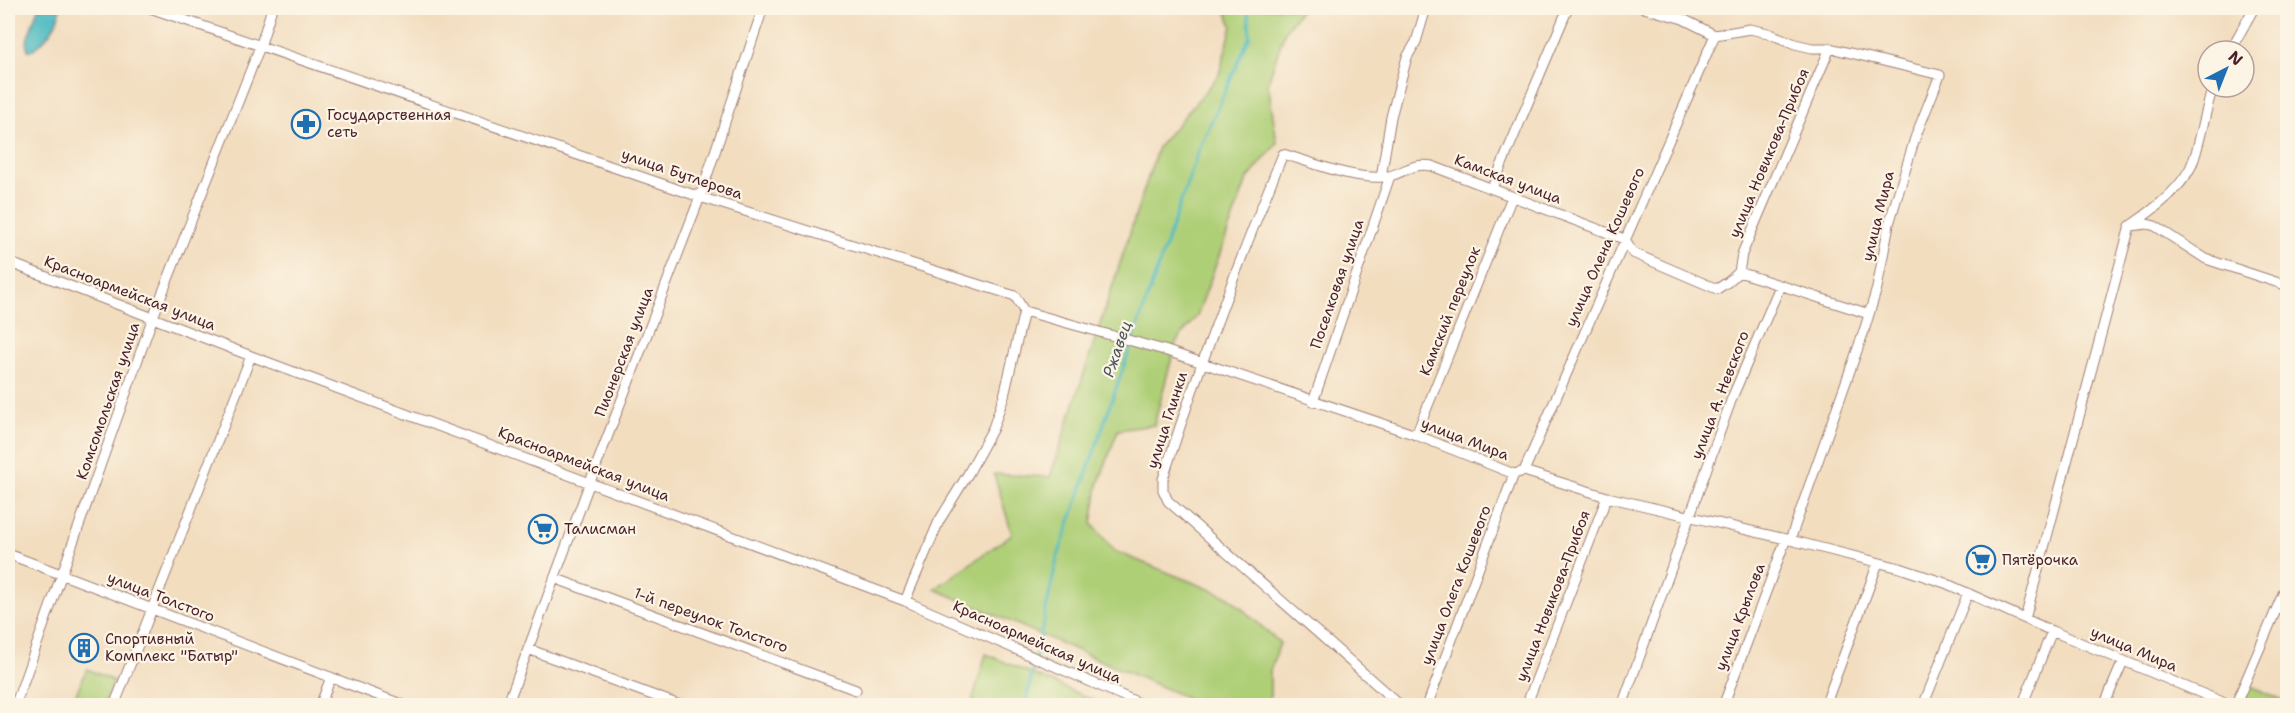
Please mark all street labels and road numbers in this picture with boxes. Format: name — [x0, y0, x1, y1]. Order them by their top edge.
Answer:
street label: улица Новикова-Прибоя — [1724, 65, 1814, 241]
street label: улица Бутлерова — [619, 144, 746, 204]
street label: Камская улица — [1452, 149, 1565, 209]
street label: улица Олена Кошевого — [1561, 164, 1649, 330]
street label: улица Мира — [1857, 168, 1899, 263]
street label: Поселковая улица — [1305, 216, 1369, 351]
street label: Камский переулок — [1415, 243, 1485, 379]
street label: Красноармейская улица — [41, 251, 219, 335]
street label: Пионерская улица — [590, 284, 658, 420]
street label: Комсомольская улица — [72, 319, 145, 482]
street label: улица А. Невского — [1686, 328, 1754, 462]
street label: улица Глинки — [1142, 369, 1192, 471]
street label: улица Мира — [1418, 413, 1512, 465]
street label: Красноармейская улица — [495, 422, 673, 506]
street label: улица Олега Кошевого — [1416, 502, 1496, 668]
street label: улица Новикова-Прибоя — [1511, 507, 1595, 685]
street label: улица Крылова — [1710, 560, 1770, 674]
street label: улица Толстого — [104, 567, 218, 627]
street label: 1-й переулок Толстого — [631, 583, 791, 657]
street label: Красноармейская улица — [950, 596, 1125, 688]
street label: улица Мира — [2088, 622, 2181, 677]

